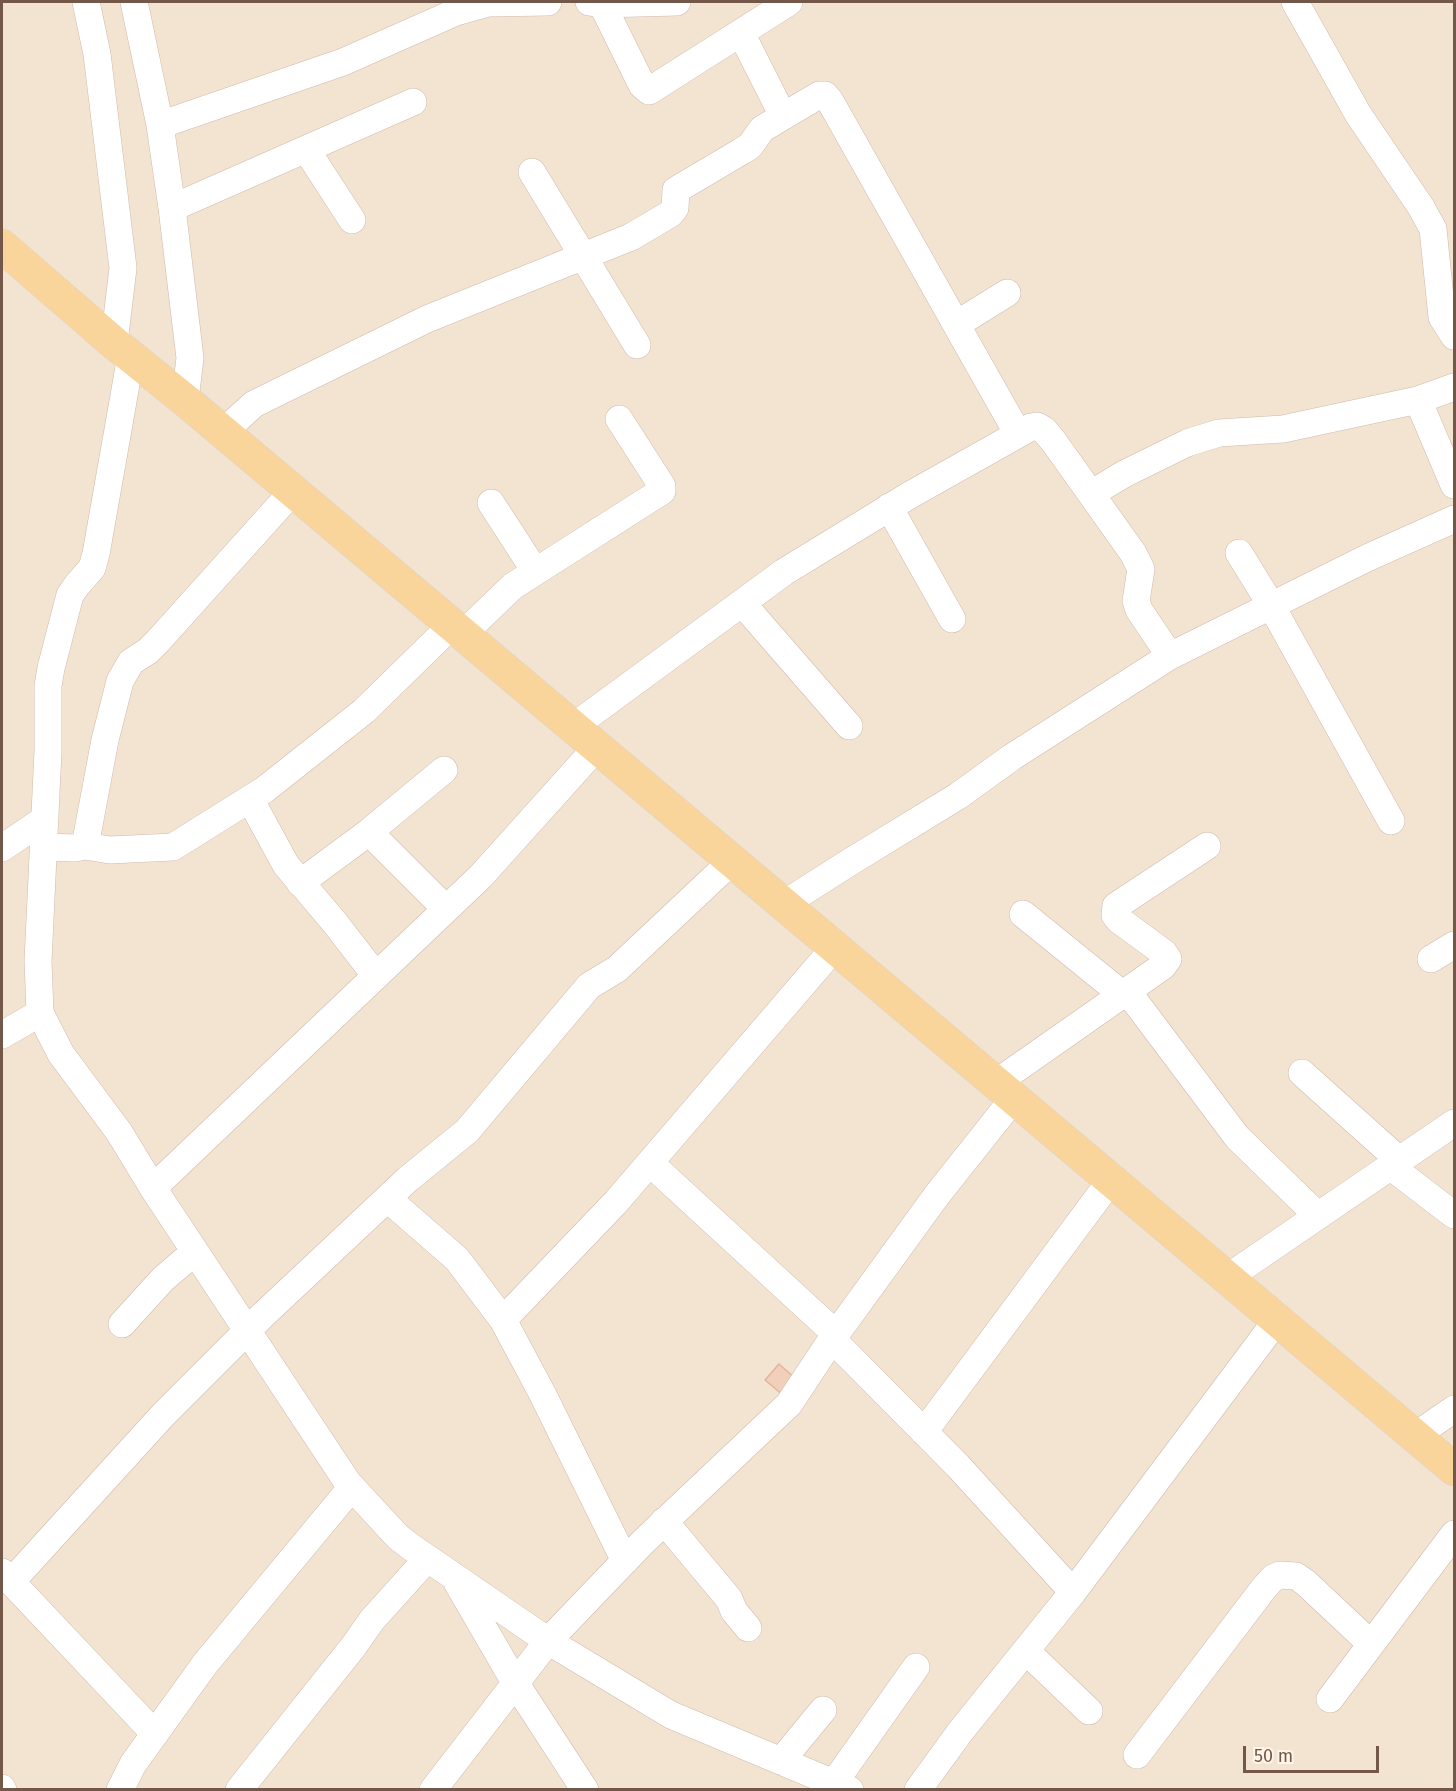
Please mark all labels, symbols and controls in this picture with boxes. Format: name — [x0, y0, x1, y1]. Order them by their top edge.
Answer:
scale bar — [1246, 1734, 1382, 1772]
text: 50 m — [1254, 1745, 1293, 1767]

